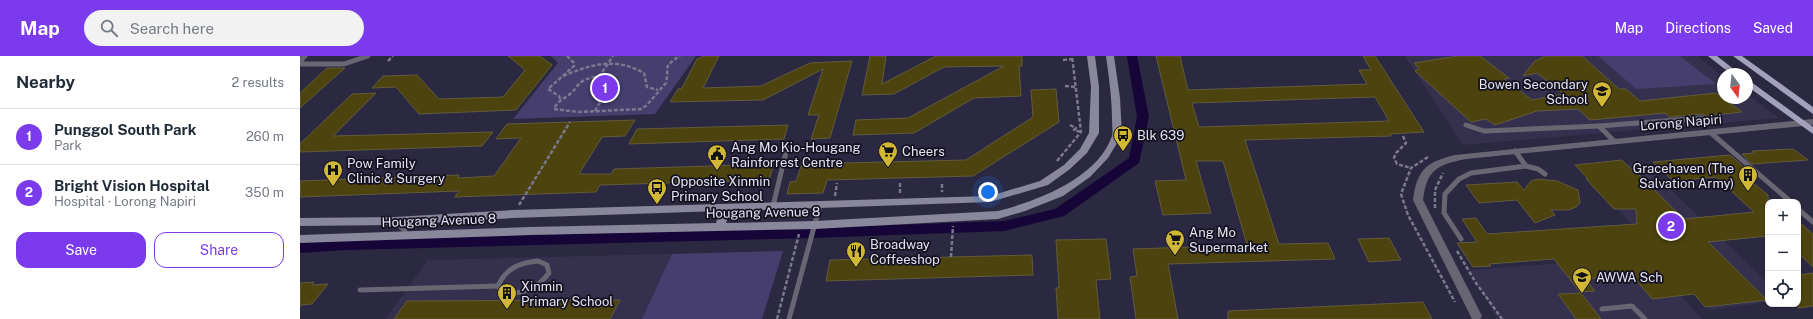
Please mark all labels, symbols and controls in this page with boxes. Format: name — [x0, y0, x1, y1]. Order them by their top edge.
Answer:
search box — [84, 10, 364, 46]
text: Map — [20, 17, 60, 39]
icon: search — [98, 17, 120, 39]
text: Search here — [130, 20, 214, 37]
text: Map — [1615, 20, 1643, 36]
text: Directions — [1665, 20, 1731, 36]
text: Saved — [1753, 20, 1793, 36]
north arrow — [1717, 68, 1753, 104]
text: Nearby — [16, 72, 75, 92]
pin: 1 — [592, 73, 618, 103]
text: 2 results — [232, 75, 284, 90]
place label: Bowen Secondary School — [1479, 77, 1588, 107]
school or university icon: Bowen Secondary School — [1591, 80, 1613, 108]
street label: Lorong Napiri — [1640, 111, 1723, 134]
text: Punggol South Park — [54, 121, 196, 138]
bus stop icon: Blk 639 — [1112, 124, 1134, 152]
place label: Blk 639 — [1137, 128, 1184, 143]
text: 1 — [26, 129, 32, 144]
text: 260 m — [246, 129, 284, 144]
text: Park — [54, 138, 82, 153]
place label: Ang Mo Kio-Hougang Rainforrest Centre — [731, 140, 861, 170]
supermarket icon: Cheers — [877, 140, 899, 168]
public building icon: Ang Mo Kio-Hougang Rainforrest Centre — [706, 143, 728, 171]
place label: Cheers — [902, 144, 945, 159]
place label: Pow Family Clinic & Surgery — [347, 156, 445, 186]
hospital icon: Pow Family Clinic & Surgery — [322, 159, 344, 187]
place label: Gracehaven (The Salvation Army) — [1633, 161, 1734, 191]
building icon: Gracehaven (The Salvation Army) — [1737, 164, 1759, 192]
place label: Opposite Xinmin Primary School — [671, 174, 770, 204]
text: Bright Vision Hospital — [54, 177, 210, 194]
bus stop icon: Opposite Xinmin Primary School — [646, 177, 668, 205]
your location — [978, 182, 998, 202]
text: 2 — [25, 185, 33, 200]
text: 350 m — [245, 185, 284, 200]
text: Hospital · Lorong Napiri — [54, 194, 196, 209]
map controls — [1765, 199, 1801, 307]
button: + — [1765, 199, 1801, 235]
street label: Hougang Avenue 8 — [706, 204, 820, 221]
street label: Hougang Avenue 8 — [381, 211, 497, 230]
pin: 2 — [1658, 211, 1684, 241]
place label: Ang Mo Supermarket — [1189, 225, 1268, 255]
supermarket icon: Ang Mo Supermarket — [1164, 228, 1186, 256]
button: Save — [16, 232, 146, 268]
button: Share — [154, 232, 284, 268]
button: − — [1765, 235, 1801, 271]
place label: Broadway Coffeeshop — [870, 237, 940, 267]
restaurant icon: Broadway Coffeeshop — [845, 240, 867, 268]
school or university icon: AWWA Sch — [1571, 266, 1593, 294]
place label: AWWA Sch — [1596, 270, 1663, 285]
button: locate — [1765, 271, 1801, 307]
place label: Xinmin Primary School — [521, 279, 613, 309]
building icon: Xinmin Primary School — [496, 282, 518, 310]

